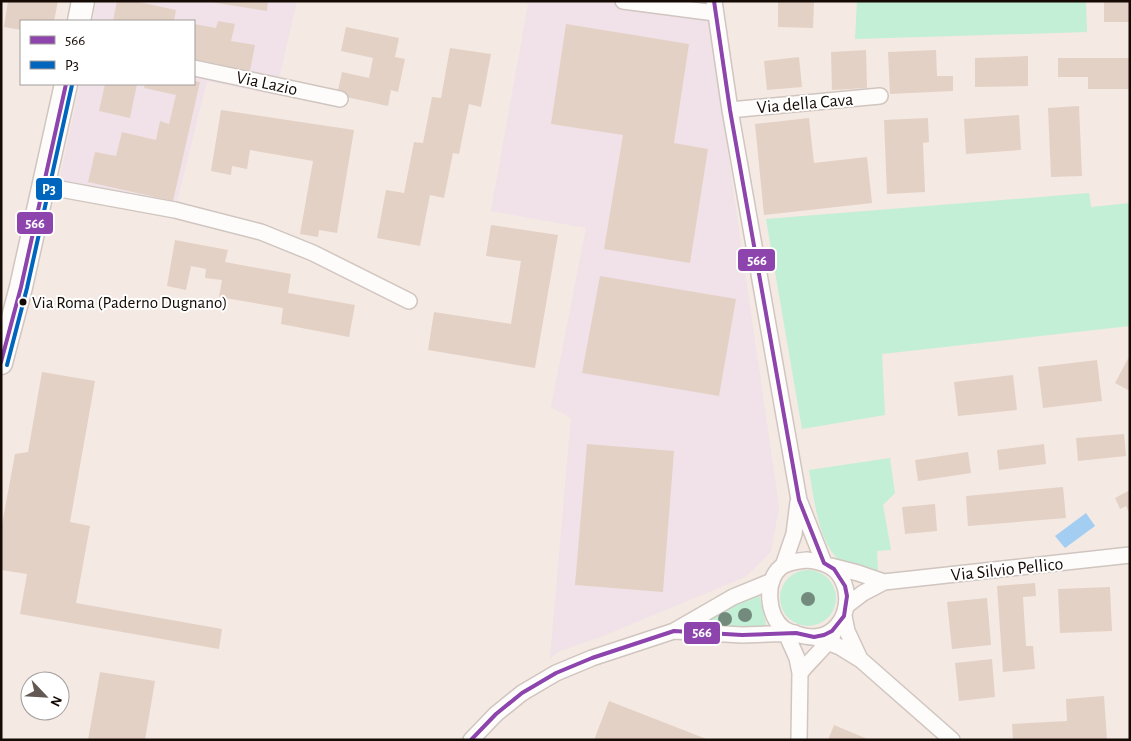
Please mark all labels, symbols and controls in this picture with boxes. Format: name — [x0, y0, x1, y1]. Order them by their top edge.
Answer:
legend — [20, 20, 195, 85]
text: 566 — [65, 33, 85, 48]
text: P3 — [65, 58, 79, 73]
street label: Via Lazio — [234, 69, 299, 99]
street label: Via della Cava — [756, 91, 854, 117]
line badge: P3 — [35, 177, 63, 201]
text: P3 — [42, 183, 56, 197]
line badge: 566 — [16, 211, 54, 235]
text: 566 — [25, 217, 45, 231]
line badge: 566 — [737, 248, 776, 272]
text: 566 — [747, 254, 767, 268]
place label: Via Roma (Paderno Dugnano) — [32, 294, 228, 311]
marker: Via Roma (Paderno Dugnano) — [18, 297, 28, 307]
street label: Via Silvio Pellico — [950, 555, 1064, 585]
line badge: 566 — [683, 621, 721, 645]
text: 566 — [692, 626, 712, 640]
north arrow — [20, 671, 70, 721]
text: N — [47, 694, 64, 708]

